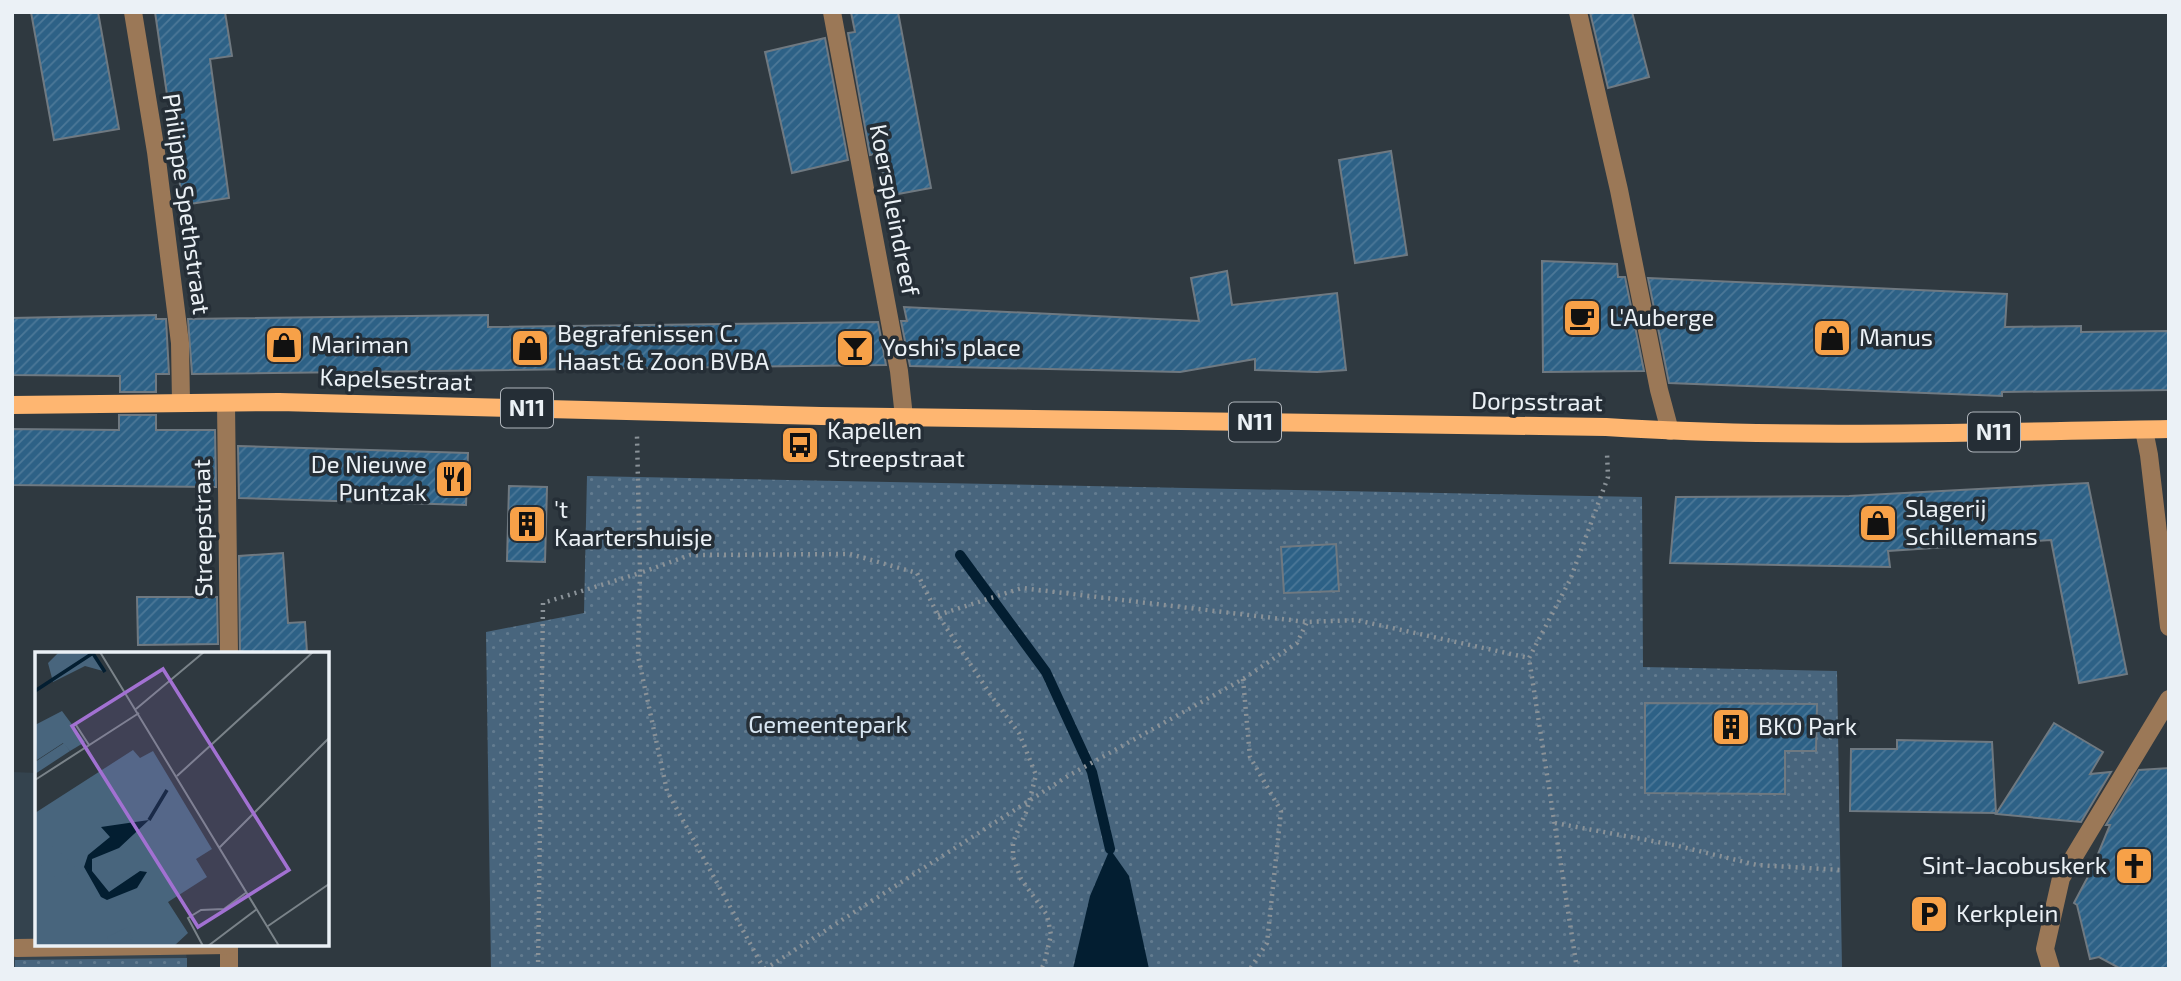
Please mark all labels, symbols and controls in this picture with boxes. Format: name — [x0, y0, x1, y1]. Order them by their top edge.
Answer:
street label: Philippe Spethstraat — [158, 91, 217, 316]
street label: Koerspleindreef — [865, 122, 926, 299]
cafe icon: L'Auberge — [1561, 297, 1603, 339]
place label: L'Auberge — [1609, 302, 1714, 331]
shop icon: Manus — [1811, 317, 1853, 359]
place label: Begrafenissen C. Haast & Zoon BVBA — [557, 318, 769, 375]
place label: Manus — [1859, 322, 1933, 351]
shop icon: Mariman — [263, 324, 305, 366]
shop icon: Begrafenissen C. Haast & Zoon BVBA — [509, 327, 551, 369]
bar icon: Yoshi’s place — [834, 327, 876, 369]
place label: Mariman — [311, 329, 409, 358]
place label: Yoshi’s place — [882, 332, 1021, 361]
street label: Kapelsestraat — [319, 361, 473, 396]
street label: Dorpsstraat — [1471, 385, 1603, 416]
road number: N11 — [501, 388, 553, 428]
road number: N11 — [1229, 402, 1281, 442]
road number: N11 — [1968, 412, 2020, 452]
place label: Kapellen Streepstraat — [827, 415, 965, 472]
bus stop icon: Kapellen Streepstraat — [779, 424, 821, 466]
place label: De Nieuwe Puntzak — [311, 449, 427, 506]
restaurant icon: De Nieuwe Puntzak — [433, 458, 475, 500]
street label: Streepstraat — [186, 459, 217, 597]
place label: Slagerij Schillemans — [1905, 493, 2038, 550]
place label: 't Kaartershuisje — [554, 494, 713, 551]
shop icon: Slagerij Schillemans — [1857, 502, 1899, 544]
building icon: 't Kaartershuisje — [506, 503, 548, 545]
inset map — [35, 652, 329, 946]
building icon: BKO Park — [1710, 706, 1752, 748]
park label: Gemeentepark — [748, 709, 908, 738]
place label: BKO Park — [1758, 711, 1857, 740]
church icon: Sint-Jacobuskerk — [2113, 845, 2155, 887]
place label: Sint-Jacobuskerk — [1922, 850, 2107, 879]
parking icon: Kerkplein — [1908, 893, 1950, 935]
place label: Kerkplein — [1956, 898, 2058, 927]

